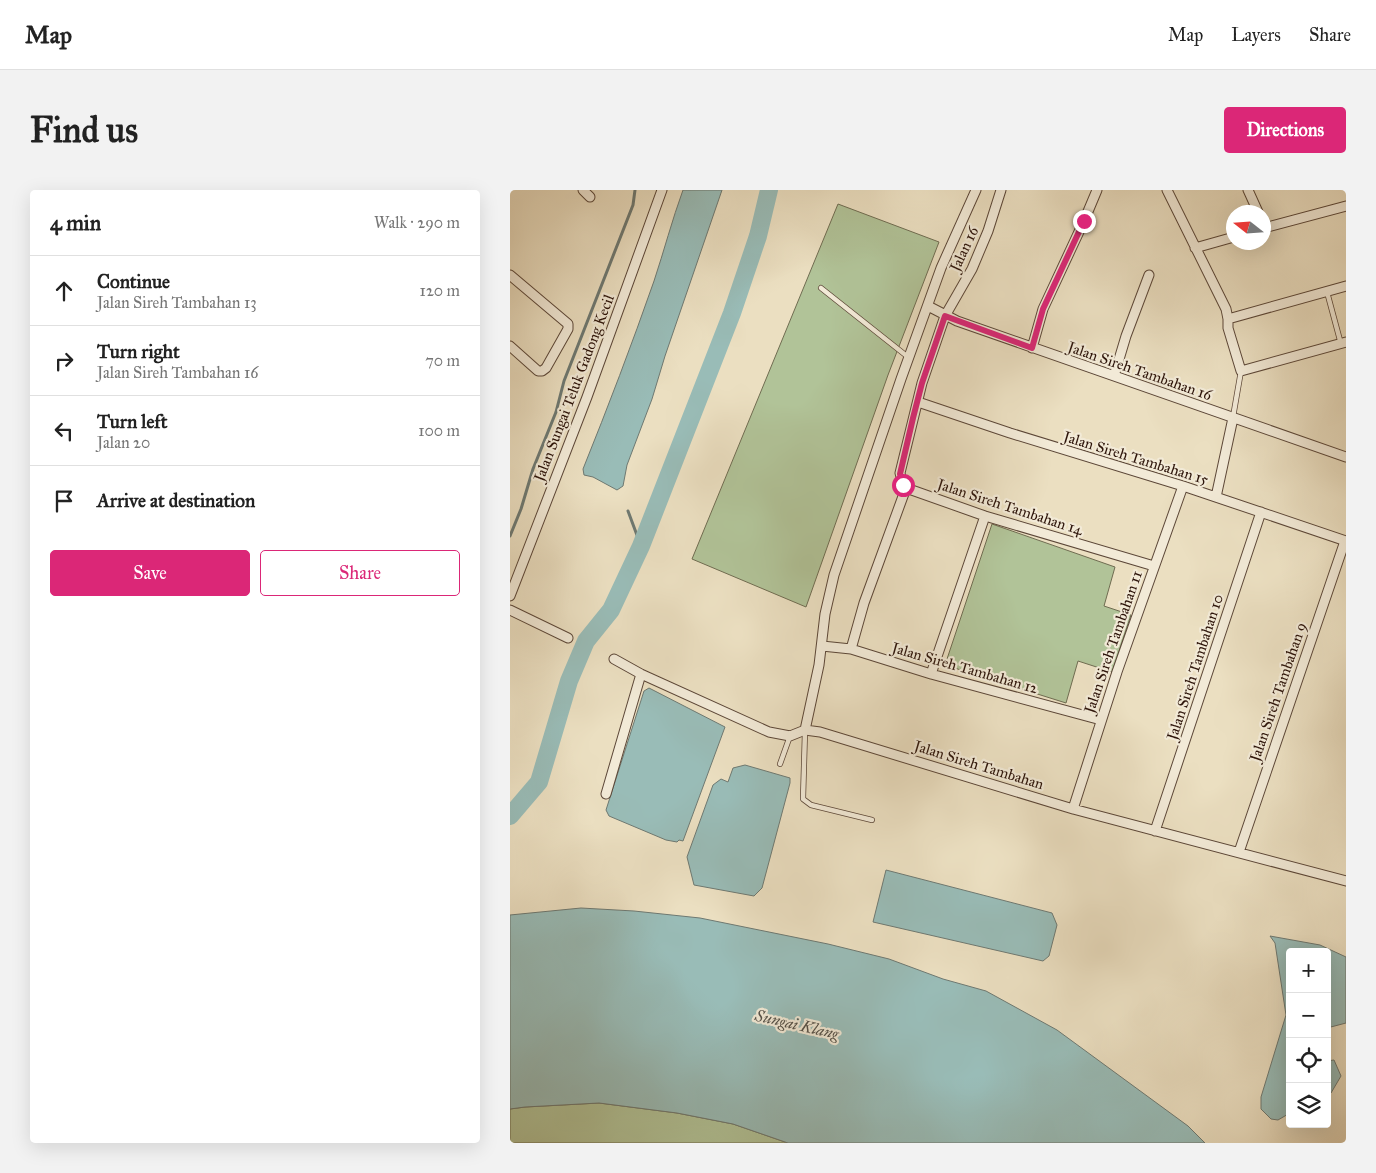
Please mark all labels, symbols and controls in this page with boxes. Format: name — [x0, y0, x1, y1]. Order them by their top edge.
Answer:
text: Map — [25, 20, 72, 50]
text: Map — [1168, 24, 1203, 46]
text: Layers — [1231, 24, 1281, 46]
text: Share — [1309, 24, 1351, 46]
button: Directions — [1224, 107, 1346, 153]
text: Find us — [30, 109, 138, 152]
north arrow — [1226, 205, 1271, 250]
text: 4 min — [50, 210, 101, 236]
route end — [1073, 210, 1096, 233]
text: Walk · 290 m — [374, 213, 460, 232]
street label: Jalan 16 — [945, 223, 984, 276]
text: Continue — [97, 270, 170, 293]
icon: ahead — [50, 277, 78, 305]
text: 120 m — [420, 281, 460, 300]
street label: Jalan Sungai Teluk Gadong Kecil — [529, 291, 619, 486]
text: Jalan Sireh Tambahan 13 — [97, 293, 257, 312]
street label: Jalan Sireh Tambahan 16 — [1063, 337, 1216, 406]
text: Turn right — [97, 340, 180, 363]
icon: right — [50, 347, 78, 375]
text: 70 m — [425, 351, 460, 370]
text: Jalan Sireh Tambahan 16 — [97, 363, 258, 382]
text: Turn left — [97, 410, 167, 433]
icon: left — [50, 417, 78, 445]
text: 100 m — [418, 421, 460, 440]
street label: Jalan Sireh Tambahan 15 — [1059, 427, 1211, 490]
text: Jalan 20 — [97, 433, 150, 452]
route start — [892, 474, 915, 497]
street label: Jalan Sireh Tambahan 14 — [933, 474, 1086, 540]
icon: arrive — [50, 487, 78, 515]
text: Arrive at destination — [97, 489, 255, 512]
button: Save — [50, 550, 250, 596]
button: Share — [260, 550, 460, 596]
street label: Jalan Sireh Tambahan 11 — [1079, 568, 1147, 718]
street label: Jalan Sireh Tambahan 10 — [1162, 592, 1228, 744]
street label: Jalan Sireh Tambahan 9 — [1245, 620, 1311, 766]
street label: Jalan Sireh Tambahan 12 — [888, 638, 1041, 699]
street label: Jalan Sireh Tambahan — [910, 736, 1046, 794]
map controls — [1286, 948, 1331, 1128]
button: + — [1286, 948, 1331, 993]
button: − — [1286, 993, 1331, 1038]
water label: Sungai Klang — [752, 1005, 841, 1044]
button: locate — [1286, 1038, 1331, 1083]
button: layers — [1286, 1083, 1331, 1128]

